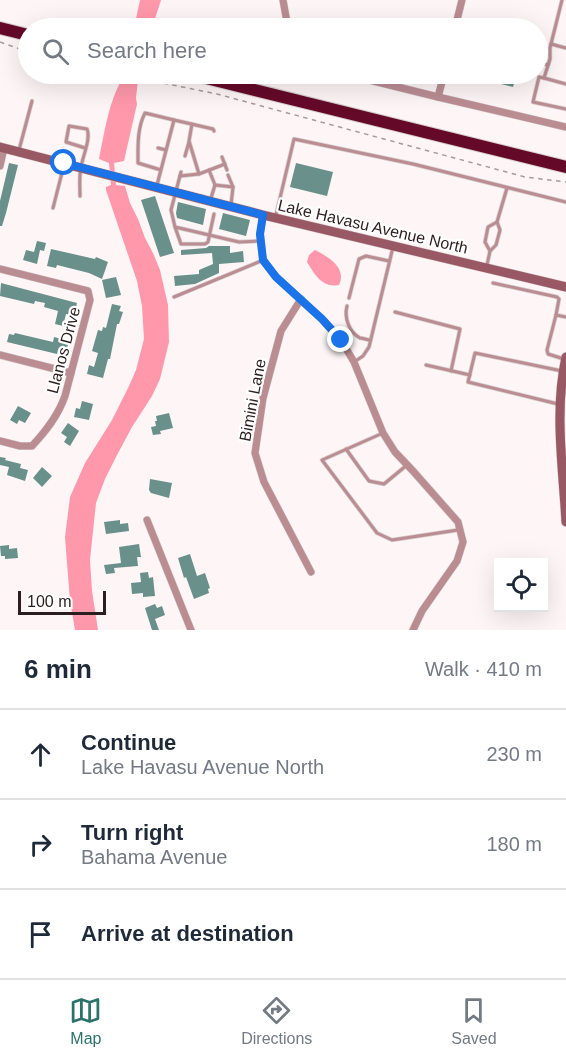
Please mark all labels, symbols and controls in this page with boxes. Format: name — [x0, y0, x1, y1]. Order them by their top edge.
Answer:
search box — [18, 18, 548, 84]
icon: search — [39, 35, 72, 68]
text: Search here — [87, 38, 207, 63]
route start — [50, 149, 76, 175]
street label: Lake Havasu Avenue North — [276, 196, 470, 257]
street label: Llanos Drive — [44, 305, 83, 395]
route end — [327, 326, 353, 352]
street label: Bimini Lane — [236, 357, 269, 443]
map controls — [494, 558, 548, 612]
button: locate — [494, 558, 548, 612]
scale bar — [18, 588, 106, 616]
text: 100 m — [27, 593, 71, 610]
text: 6 min — [24, 654, 92, 684]
text: Walk · 410 m — [425, 658, 542, 680]
text: Continue — [81, 730, 176, 755]
icon: ahead — [24, 738, 57, 771]
text: 230 m — [486, 743, 542, 765]
text: Lake Havasu Avenue North — [81, 756, 324, 778]
text: Turn right — [81, 820, 183, 845]
icon: right — [24, 828, 57, 861]
text: 180 m — [486, 833, 542, 855]
text: Bahama Avenue — [81, 846, 227, 868]
icon: arrive — [24, 918, 57, 951]
text: Arrive at destination — [81, 921, 294, 946]
tab: Map — [69, 994, 102, 1048]
tab: Directions — [241, 994, 312, 1048]
tab: Saved — [451, 994, 497, 1048]

